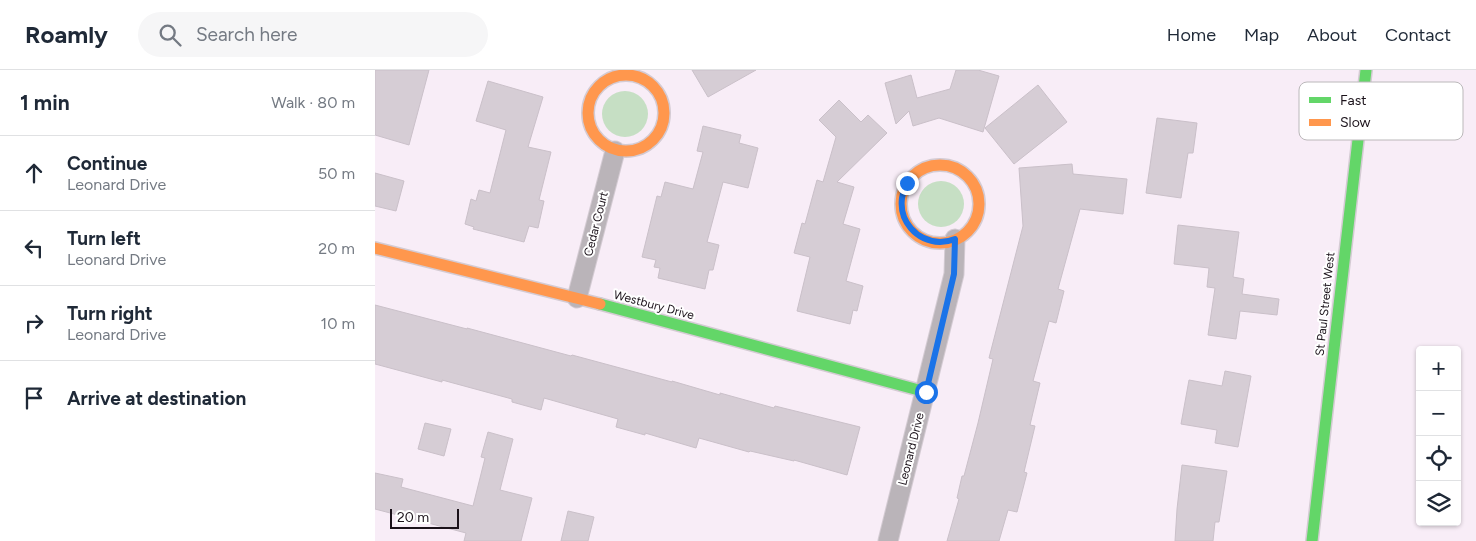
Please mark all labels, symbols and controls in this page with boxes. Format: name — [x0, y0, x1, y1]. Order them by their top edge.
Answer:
search box — [138, 12, 488, 57]
text: Roamly — [25, 20, 108, 49]
icon: search — [156, 21, 184, 49]
text: Search here — [196, 23, 297, 46]
text: Home — [1167, 24, 1216, 46]
text: Map — [1244, 24, 1279, 46]
text: About — [1307, 24, 1357, 46]
text: Contact — [1385, 24, 1451, 46]
legend — [1299, 82, 1463, 140]
text: 1 min — [20, 90, 70, 115]
text: Fast — [1340, 92, 1366, 109]
text: Walk · 80 m — [271, 93, 355, 112]
text: Slow — [1340, 114, 1371, 131]
text: Continue — [67, 152, 147, 175]
icon: ahead — [20, 159, 48, 187]
text: 50 m — [318, 164, 355, 183]
route end — [896, 172, 919, 195]
text: Leonard Drive — [67, 175, 166, 194]
street label: Cedar Court — [581, 190, 611, 258]
text: Turn left — [67, 227, 141, 250]
icon: left — [20, 234, 48, 262]
text: 20 m — [318, 239, 355, 258]
text: Leonard Drive — [67, 250, 166, 269]
street label: St Paul Street West — [1313, 251, 1337, 357]
street label: Westbury Drive — [612, 288, 696, 323]
text: Turn right — [67, 302, 153, 325]
icon: right — [20, 309, 48, 337]
text: 10 m — [321, 314, 355, 333]
text: Leonard Drive — [67, 325, 166, 344]
map controls — [1416, 346, 1461, 526]
button: + — [1416, 346, 1461, 391]
route start — [915, 381, 938, 404]
icon: arrive — [20, 384, 48, 412]
text: Arrive at destination — [67, 387, 246, 410]
button: − — [1416, 391, 1461, 436]
street label: Leonard Drive — [895, 411, 927, 487]
button: locate — [1416, 436, 1461, 481]
button: layers — [1416, 481, 1461, 526]
scale bar — [390, 506, 459, 529]
text: 20 m — [397, 509, 429, 526]

